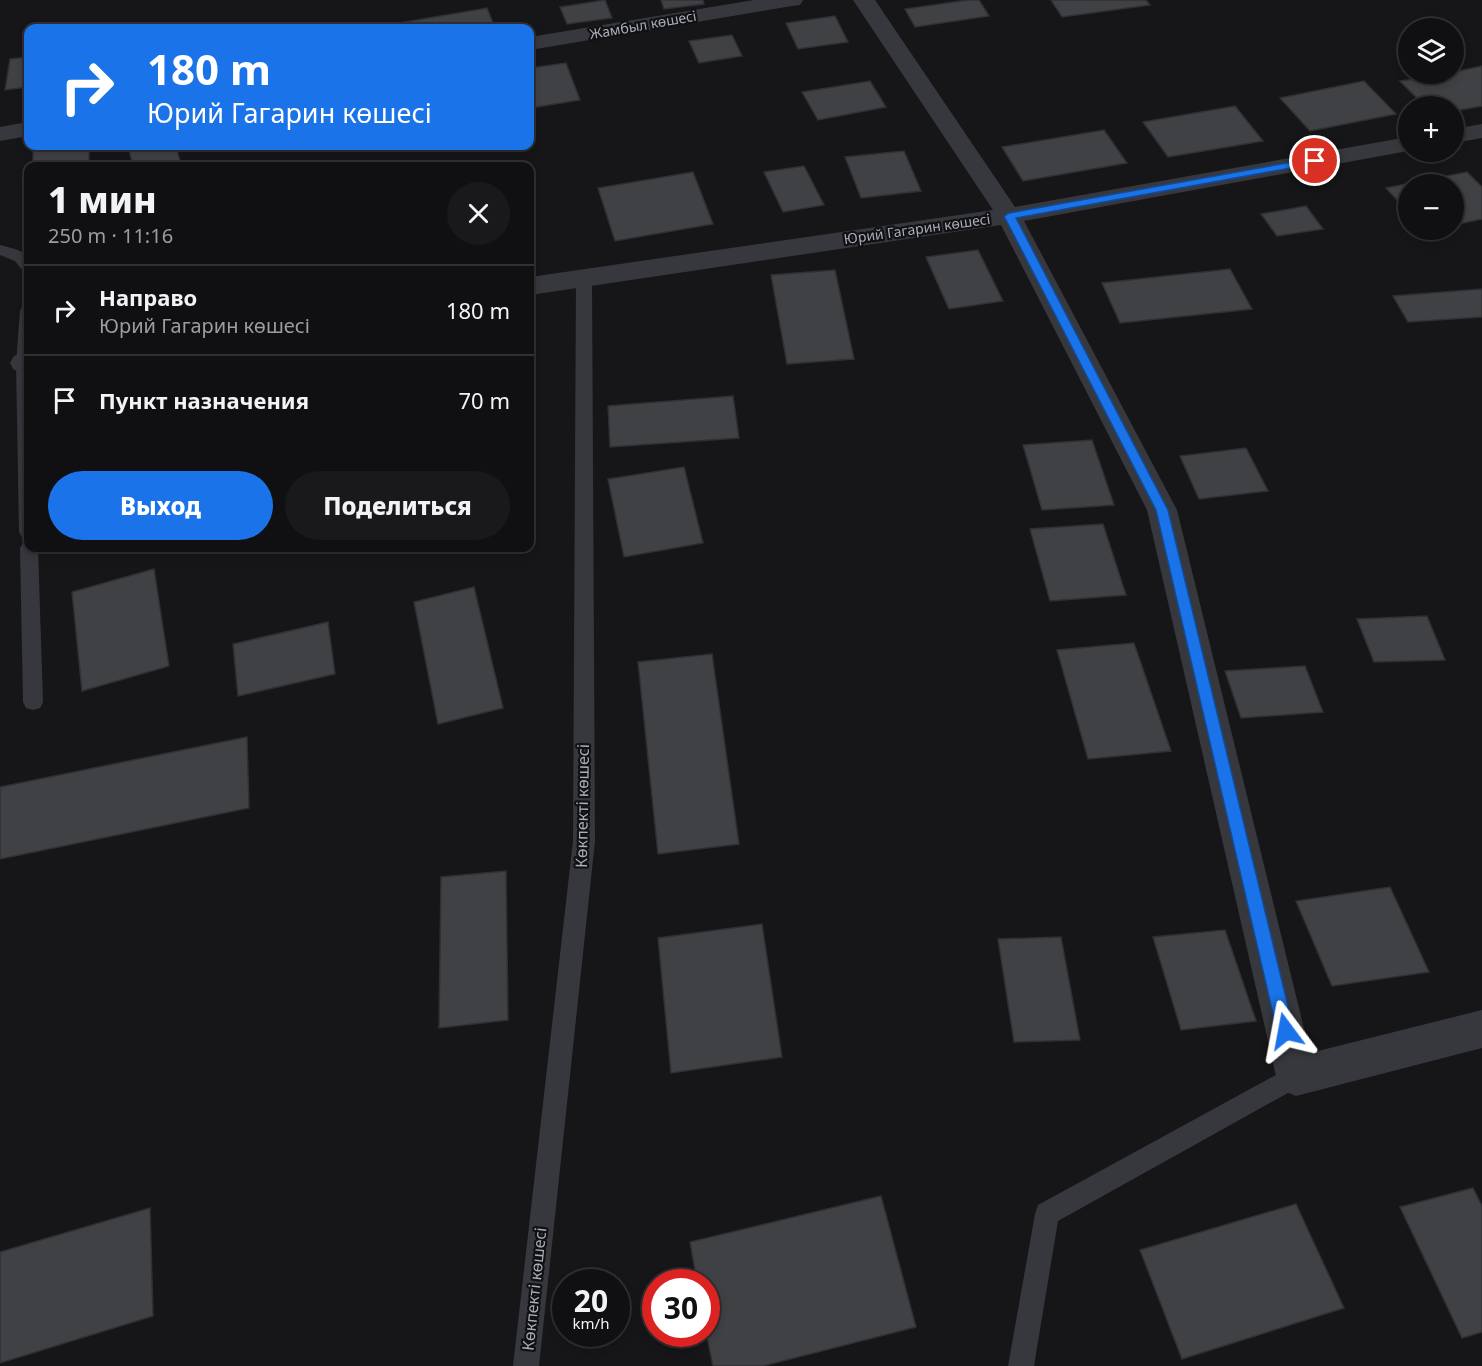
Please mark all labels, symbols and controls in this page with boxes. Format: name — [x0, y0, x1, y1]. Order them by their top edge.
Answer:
street label: Жамбыл көшесі — [588, 6, 698, 43]
map controls — [1398, 18, 1464, 240]
button: layers — [1398, 18, 1464, 84]
text: 180 m — [147, 40, 271, 97]
icon: right — [48, 48, 126, 126]
text: Юрий Гагарин көшесі — [147, 94, 432, 131]
button: + — [1398, 96, 1464, 162]
pin — [1289, 135, 1340, 186]
icon: arrive — [1298, 144, 1331, 177]
button: − — [1398, 174, 1464, 240]
text: 1 мин — [48, 175, 157, 224]
button: close — [447, 182, 510, 245]
street label: Юрий Гагарин көшесі — [843, 209, 991, 248]
text: 250 m · 11:16 — [48, 222, 173, 249]
text: Направо — [99, 282, 197, 312]
icon: right — [48, 294, 81, 327]
text: 180 m — [446, 295, 510, 325]
text: Юрий Гагарин көшесі — [99, 312, 310, 339]
icon: arrive — [48, 384, 81, 417]
text: Пункт назначения — [99, 385, 309, 415]
text: 70 m — [459, 385, 510, 415]
button: Выход — [48, 471, 273, 540]
button: Поделиться — [285, 471, 510, 540]
street label: Көкпекті көшесі — [570, 744, 594, 868]
position arrow — [1254, 999, 1318, 1063]
street label: Көкпекті көшесі — [517, 1226, 551, 1352]
speed limit sign: 30 — [642, 1269, 720, 1347]
text: 20 — [574, 1280, 608, 1321]
text: km/h — [573, 1313, 609, 1333]

